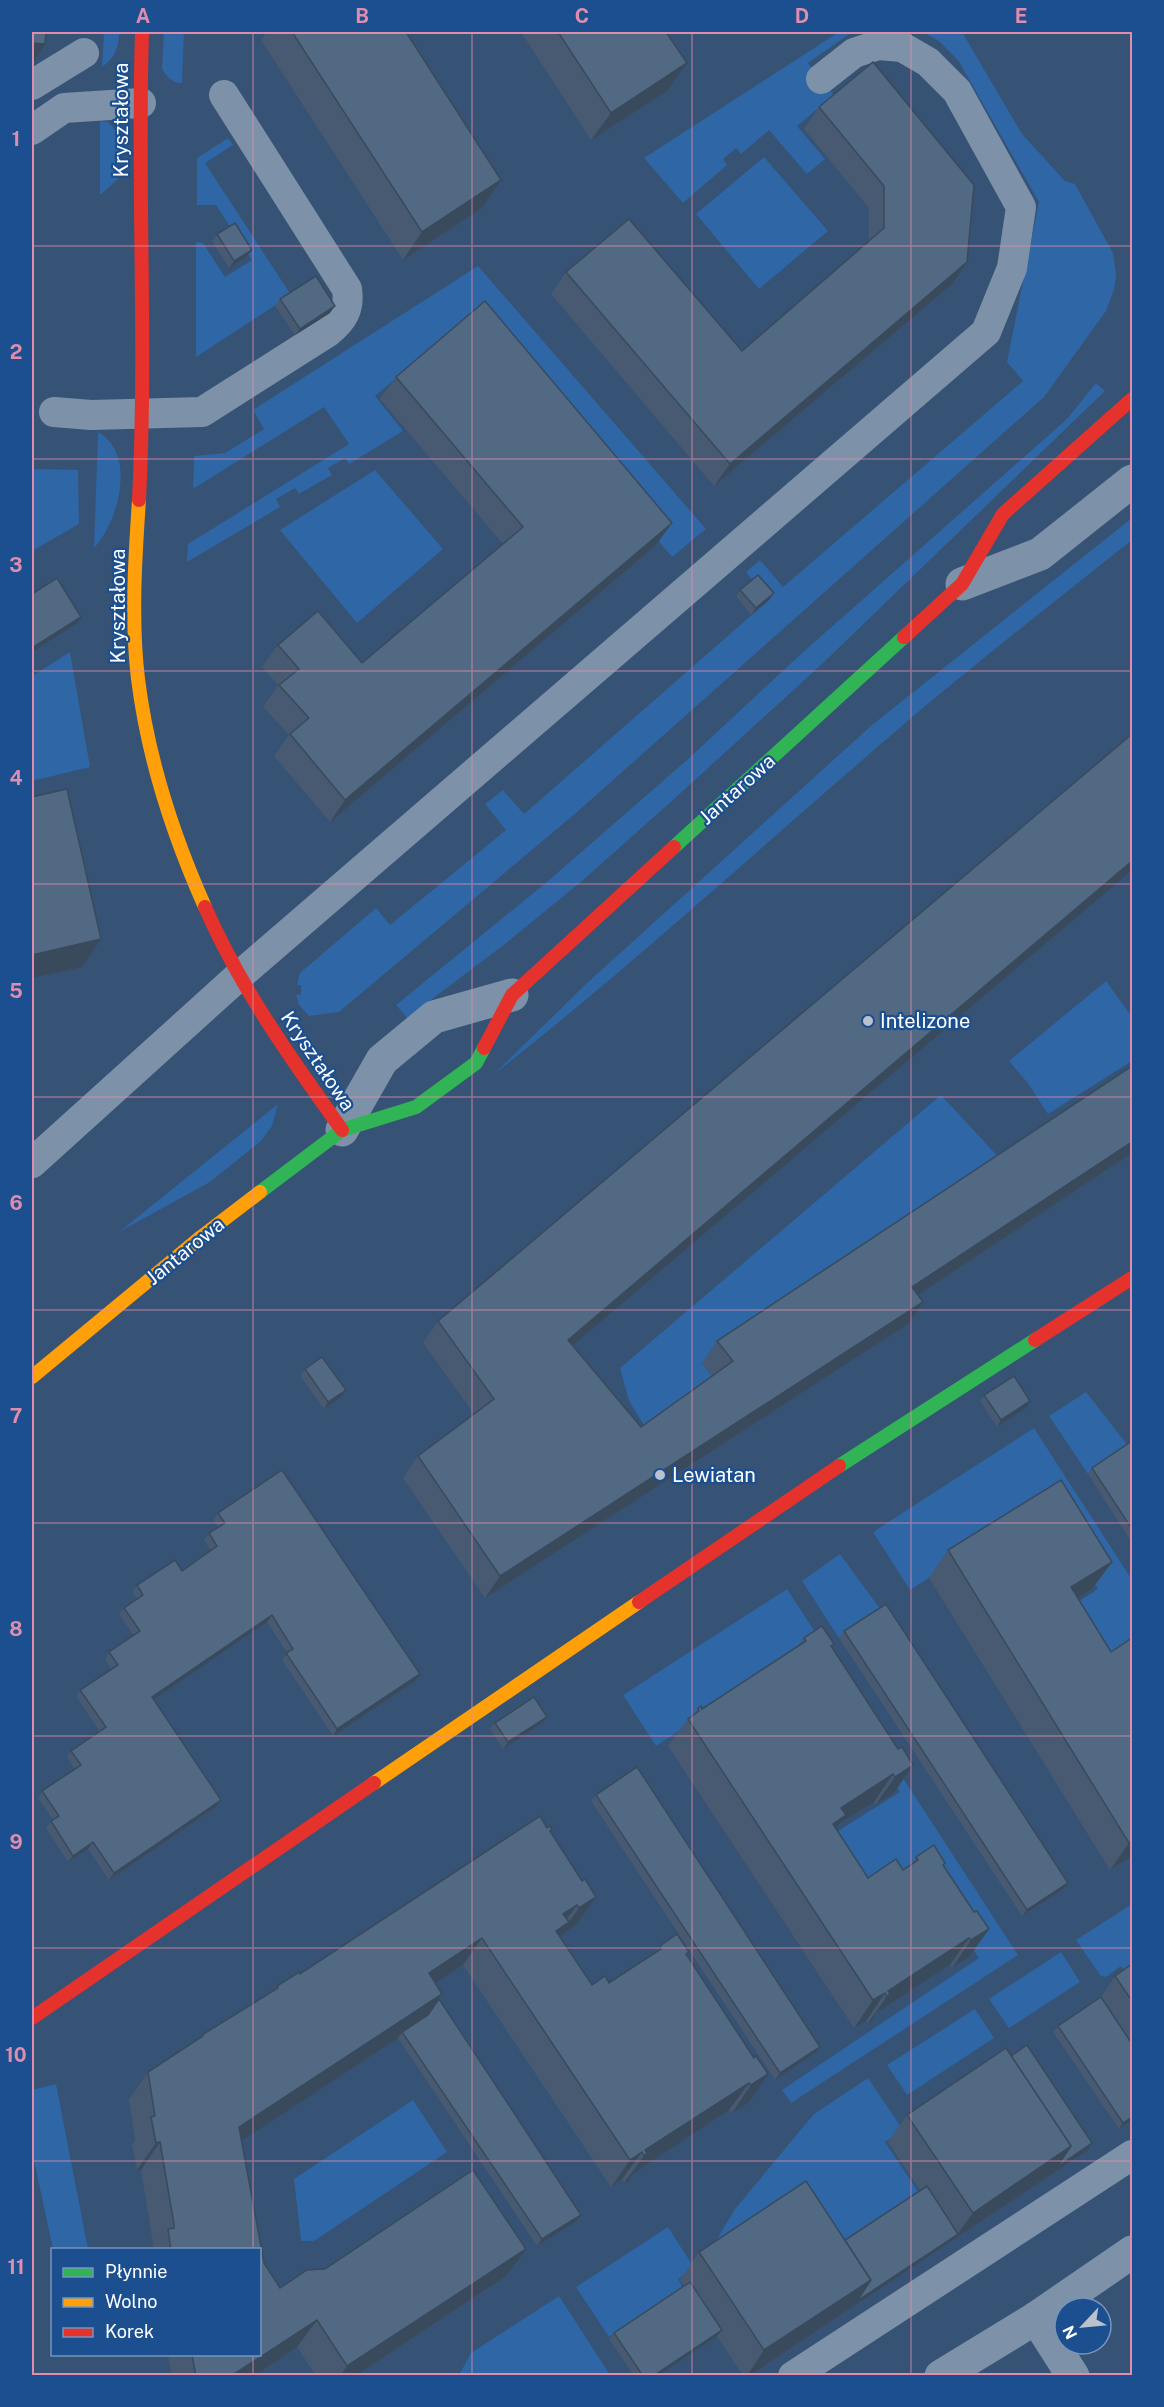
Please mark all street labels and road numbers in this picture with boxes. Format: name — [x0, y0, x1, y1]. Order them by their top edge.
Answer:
street label: Kryształowa — [109, 63, 133, 177]
street label: Kryształowa — [106, 549, 130, 663]
street label: Jantarowa — [694, 749, 780, 829]
street label: Kryształowa — [276, 1007, 360, 1115]
street label: Jantarowa — [141, 1212, 229, 1290]

